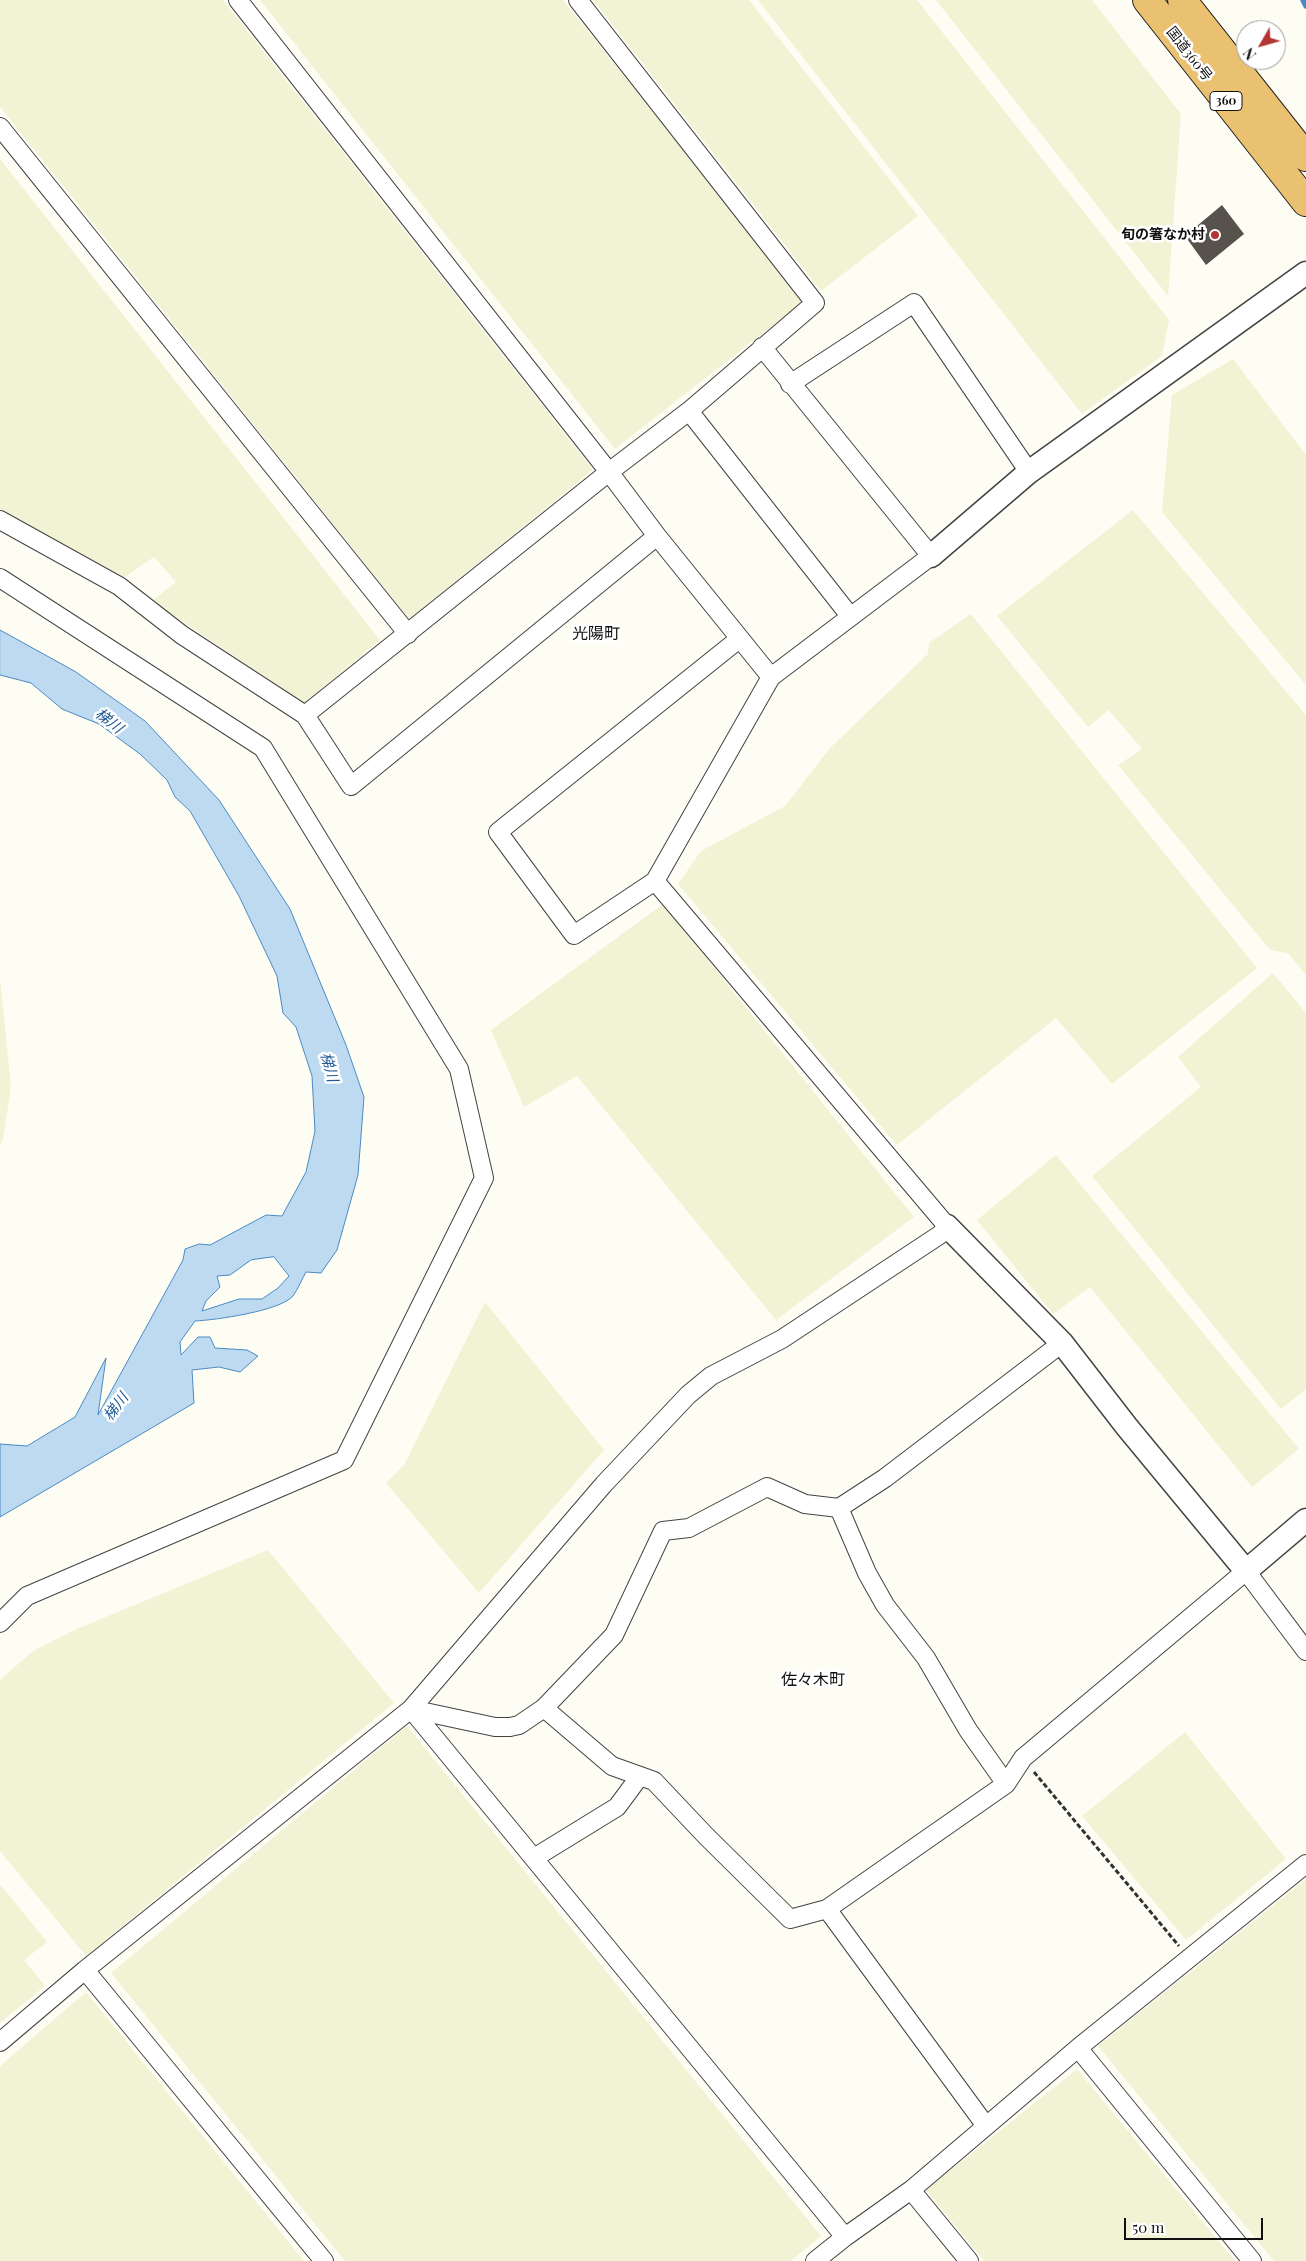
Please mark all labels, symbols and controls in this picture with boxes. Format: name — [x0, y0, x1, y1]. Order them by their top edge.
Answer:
north arrow — [1236, 20, 1286, 70]
street label: 国道360号 — [1163, 24, 1215, 84]
text: N — [1239, 44, 1260, 64]
road number: 360 — [1210, 92, 1242, 110]
place label: 旬の箸なか村 — [1121, 227, 1205, 243]
marker: 旬の箸なか村 — [1209, 229, 1221, 241]
district label: 光陽町 — [572, 624, 620, 644]
water label: 梯川 — [92, 705, 126, 737]
water label: 梯川 — [316, 1050, 342, 1084]
water label: 梯川 — [100, 1390, 132, 1424]
district label: 佐々木町 — [781, 1670, 845, 1690]
scale bar — [1126, 2208, 1265, 2240]
text: 50 m — [1132, 2217, 1164, 2237]

